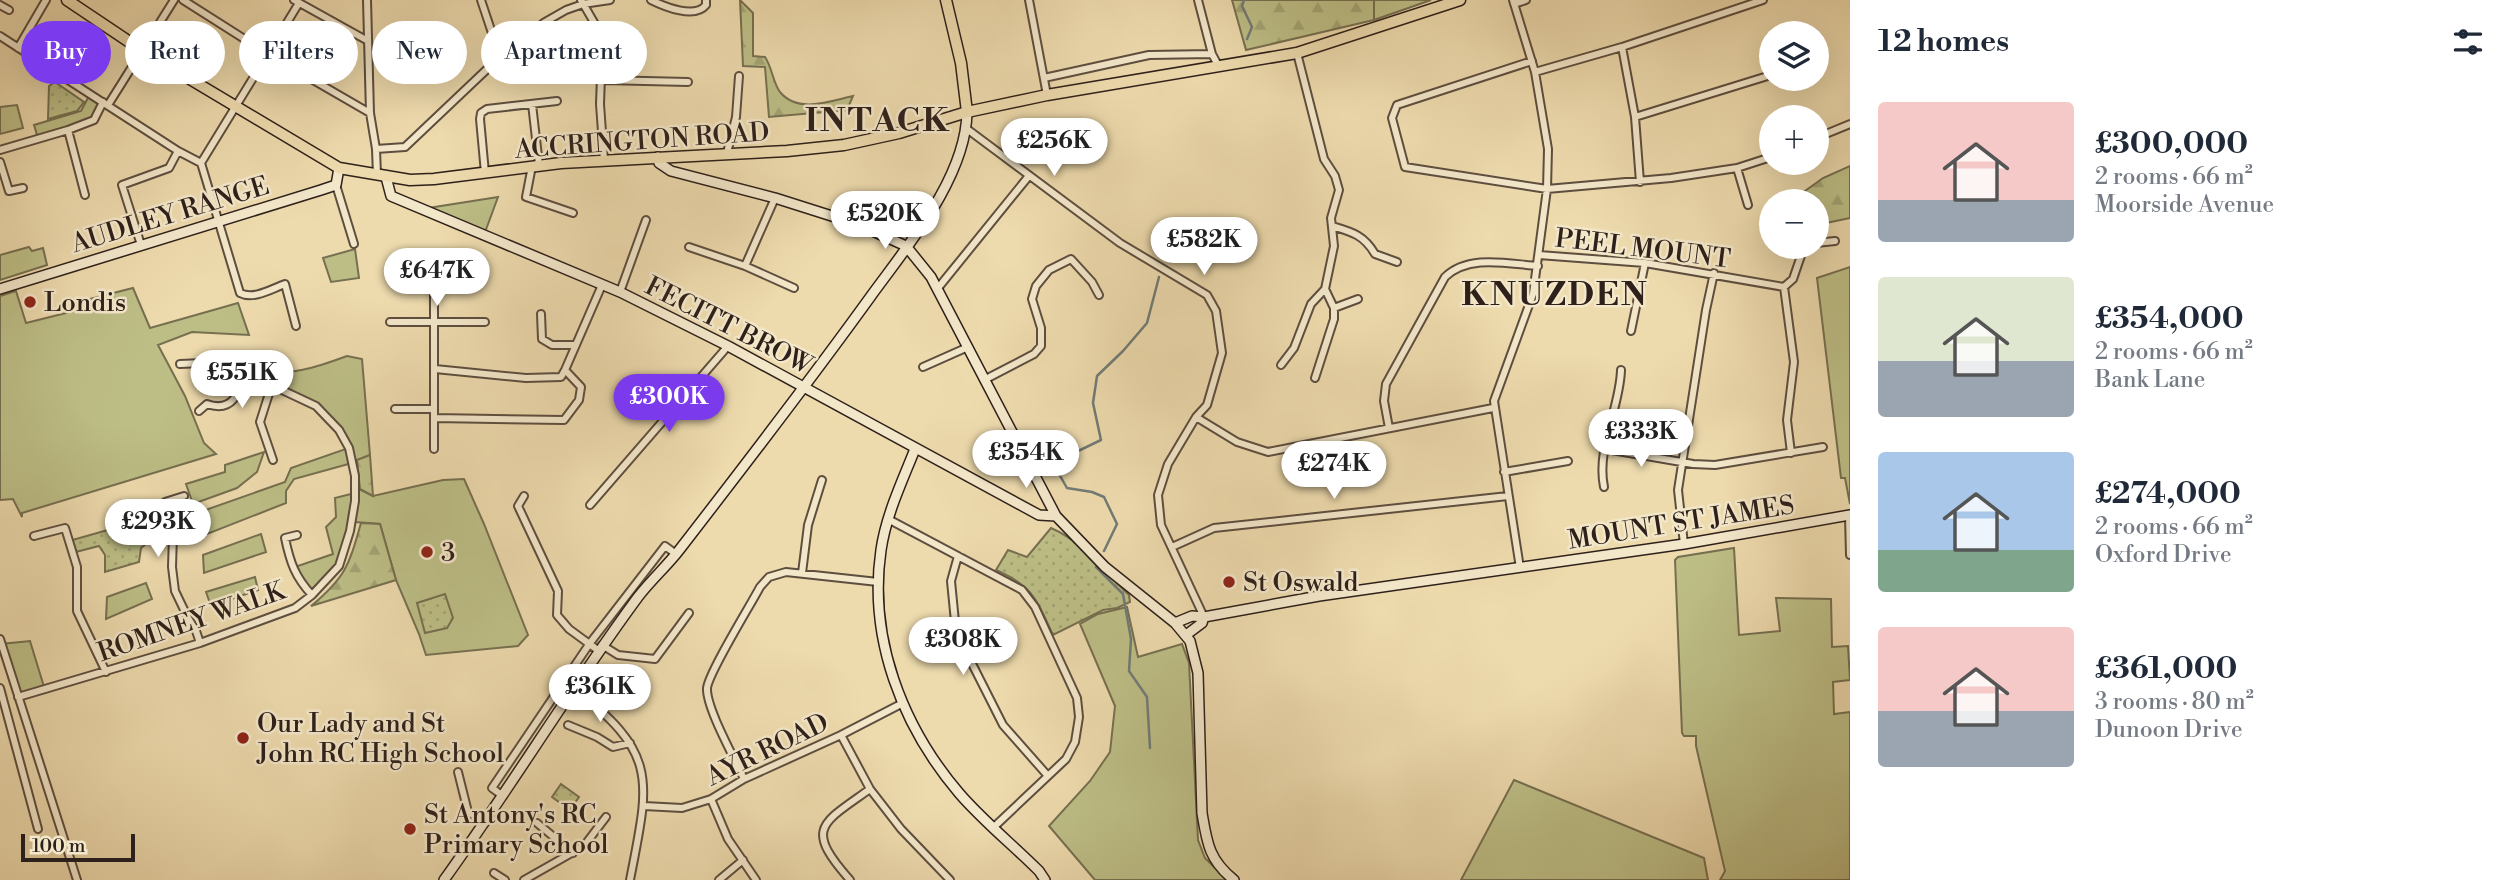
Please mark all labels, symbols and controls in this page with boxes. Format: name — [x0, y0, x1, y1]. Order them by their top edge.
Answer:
chip: Buy — [21, 21, 111, 84]
chip: Rent — [125, 21, 225, 84]
chip: Filters — [239, 21, 358, 84]
chip: New — [372, 21, 467, 84]
chip: Apartment — [481, 21, 647, 84]
map controls — [1759, 21, 1829, 259]
button: layers — [1759, 21, 1829, 91]
text: 12 homes — [1878, 23, 2009, 61]
icon: filters — [2449, 23, 2487, 61]
district label: INTACK — [805, 101, 951, 142]
button: + — [1759, 105, 1829, 175]
street label: ACCRINGTON ROAD — [513, 116, 770, 166]
pin: £256K — [1005, 118, 1103, 178]
text: £300,000 — [2095, 125, 2248, 163]
text: £256K — [1017, 127, 1091, 155]
icon: home — [1934, 130, 2018, 214]
text: 2 rooms · 66 m² — [2095, 163, 2253, 191]
street label: AUDLEY RANGE — [67, 170, 273, 261]
button: − — [1759, 189, 1829, 259]
pin: £520K — [836, 191, 934, 251]
text: Moorside Avenue — [2095, 191, 2274, 219]
text: £520K — [847, 200, 923, 228]
pin: £582K — [1155, 218, 1253, 277]
street label: PEEL MOUNT — [1553, 222, 1732, 276]
text: £582K — [1167, 226, 1241, 254]
pin: £647K — [388, 248, 486, 308]
text: £647K — [400, 257, 474, 285]
street label: FECITT BROW — [640, 270, 819, 382]
district label: KNUZDEN — [1461, 275, 1649, 316]
place label: Londis — [44, 287, 126, 319]
marker: Londis — [22, 294, 38, 310]
text: £354,000 — [2095, 300, 2244, 338]
icon: home — [1934, 305, 2018, 389]
text: 2 rooms · 66 m² — [2095, 338, 2253, 366]
pin: £551K — [193, 350, 291, 410]
text: £551K — [206, 359, 278, 387]
text: Bank Lane — [2095, 366, 2205, 394]
pin: £300K — [620, 374, 718, 434]
text: £300K — [630, 383, 708, 411]
pin: £333K — [1592, 410, 1690, 469]
text: £333K — [1604, 418, 1678, 446]
pin: £354K — [977, 430, 1075, 490]
text: £354K — [988, 439, 1064, 467]
pin: £274K — [1285, 442, 1383, 501]
text: £274K — [1297, 450, 1371, 478]
text: £274,000 — [2095, 475, 2241, 513]
icon: home — [1934, 480, 2018, 564]
street label: MOUNT ST JAMES — [1566, 489, 1797, 557]
pin: £293K — [109, 500, 207, 559]
text: £293K — [121, 508, 195, 536]
text: 2 rooms · 66 m² — [2095, 513, 2253, 541]
place label: 3 — [441, 537, 455, 569]
text: Oxford Drive — [2095, 541, 2232, 569]
marker: 3 — [419, 544, 435, 560]
place label: St Oswald — [1243, 567, 1359, 599]
street label: ROMNEY WALK — [93, 574, 291, 669]
marker: St Oswald — [1221, 574, 1237, 590]
pin: £308K — [914, 618, 1012, 677]
text: £308K — [925, 626, 1001, 654]
text: £361,000 — [2095, 650, 2237, 688]
icon: home — [1934, 655, 2018, 739]
pin: £361K — [551, 664, 649, 724]
text: £361K — [565, 673, 635, 701]
text: 3 rooms · 80 m² — [2095, 688, 2254, 716]
street label: AYR ROAD — [700, 706, 834, 794]
place label: Our Lady and St John RC High School — [256, 708, 504, 770]
text: Dunoon Drive — [2095, 716, 2243, 744]
marker: Our Lady and St John RC High School — [235, 730, 251, 746]
place label: St Antony's RC Primary School — [424, 799, 609, 861]
marker: St Antony's RC Primary School — [402, 821, 418, 837]
scale bar — [21, 831, 135, 863]
text: 100 m — [32, 834, 85, 858]

